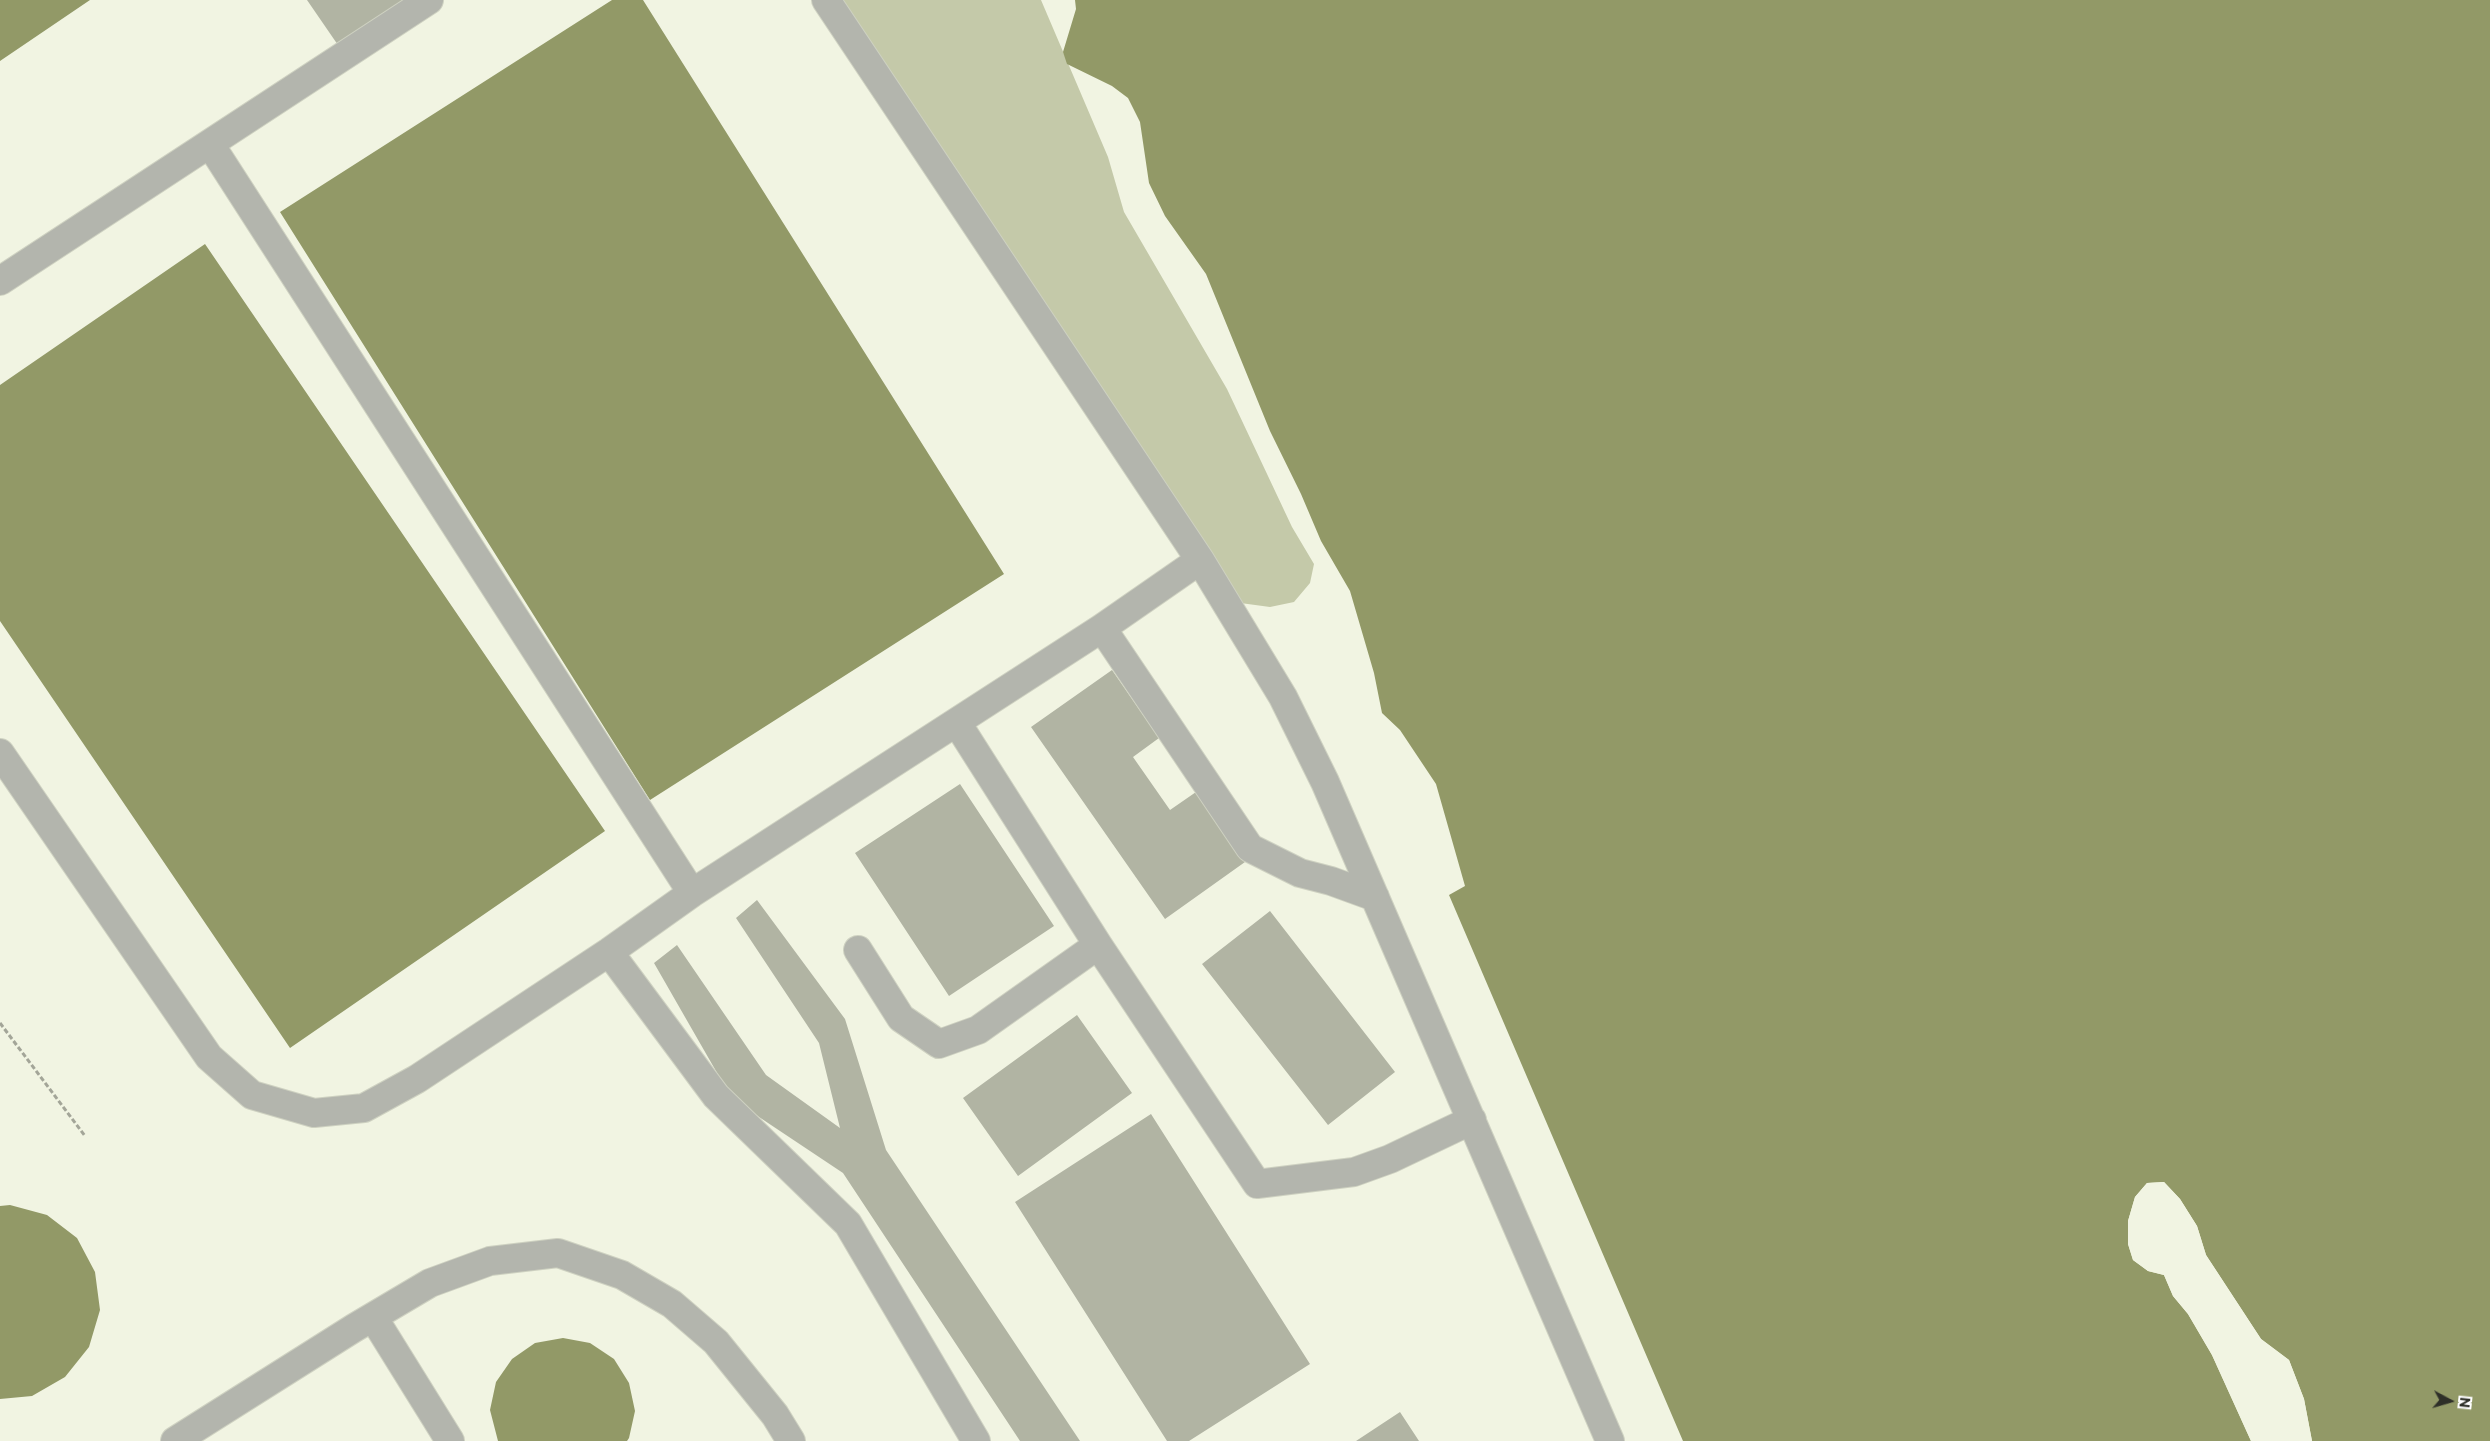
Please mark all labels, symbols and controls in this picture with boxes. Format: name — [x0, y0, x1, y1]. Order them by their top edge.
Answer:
north arrow — [2425, 1376, 2475, 1426]
text: N — [2456, 1397, 2474, 1409]

